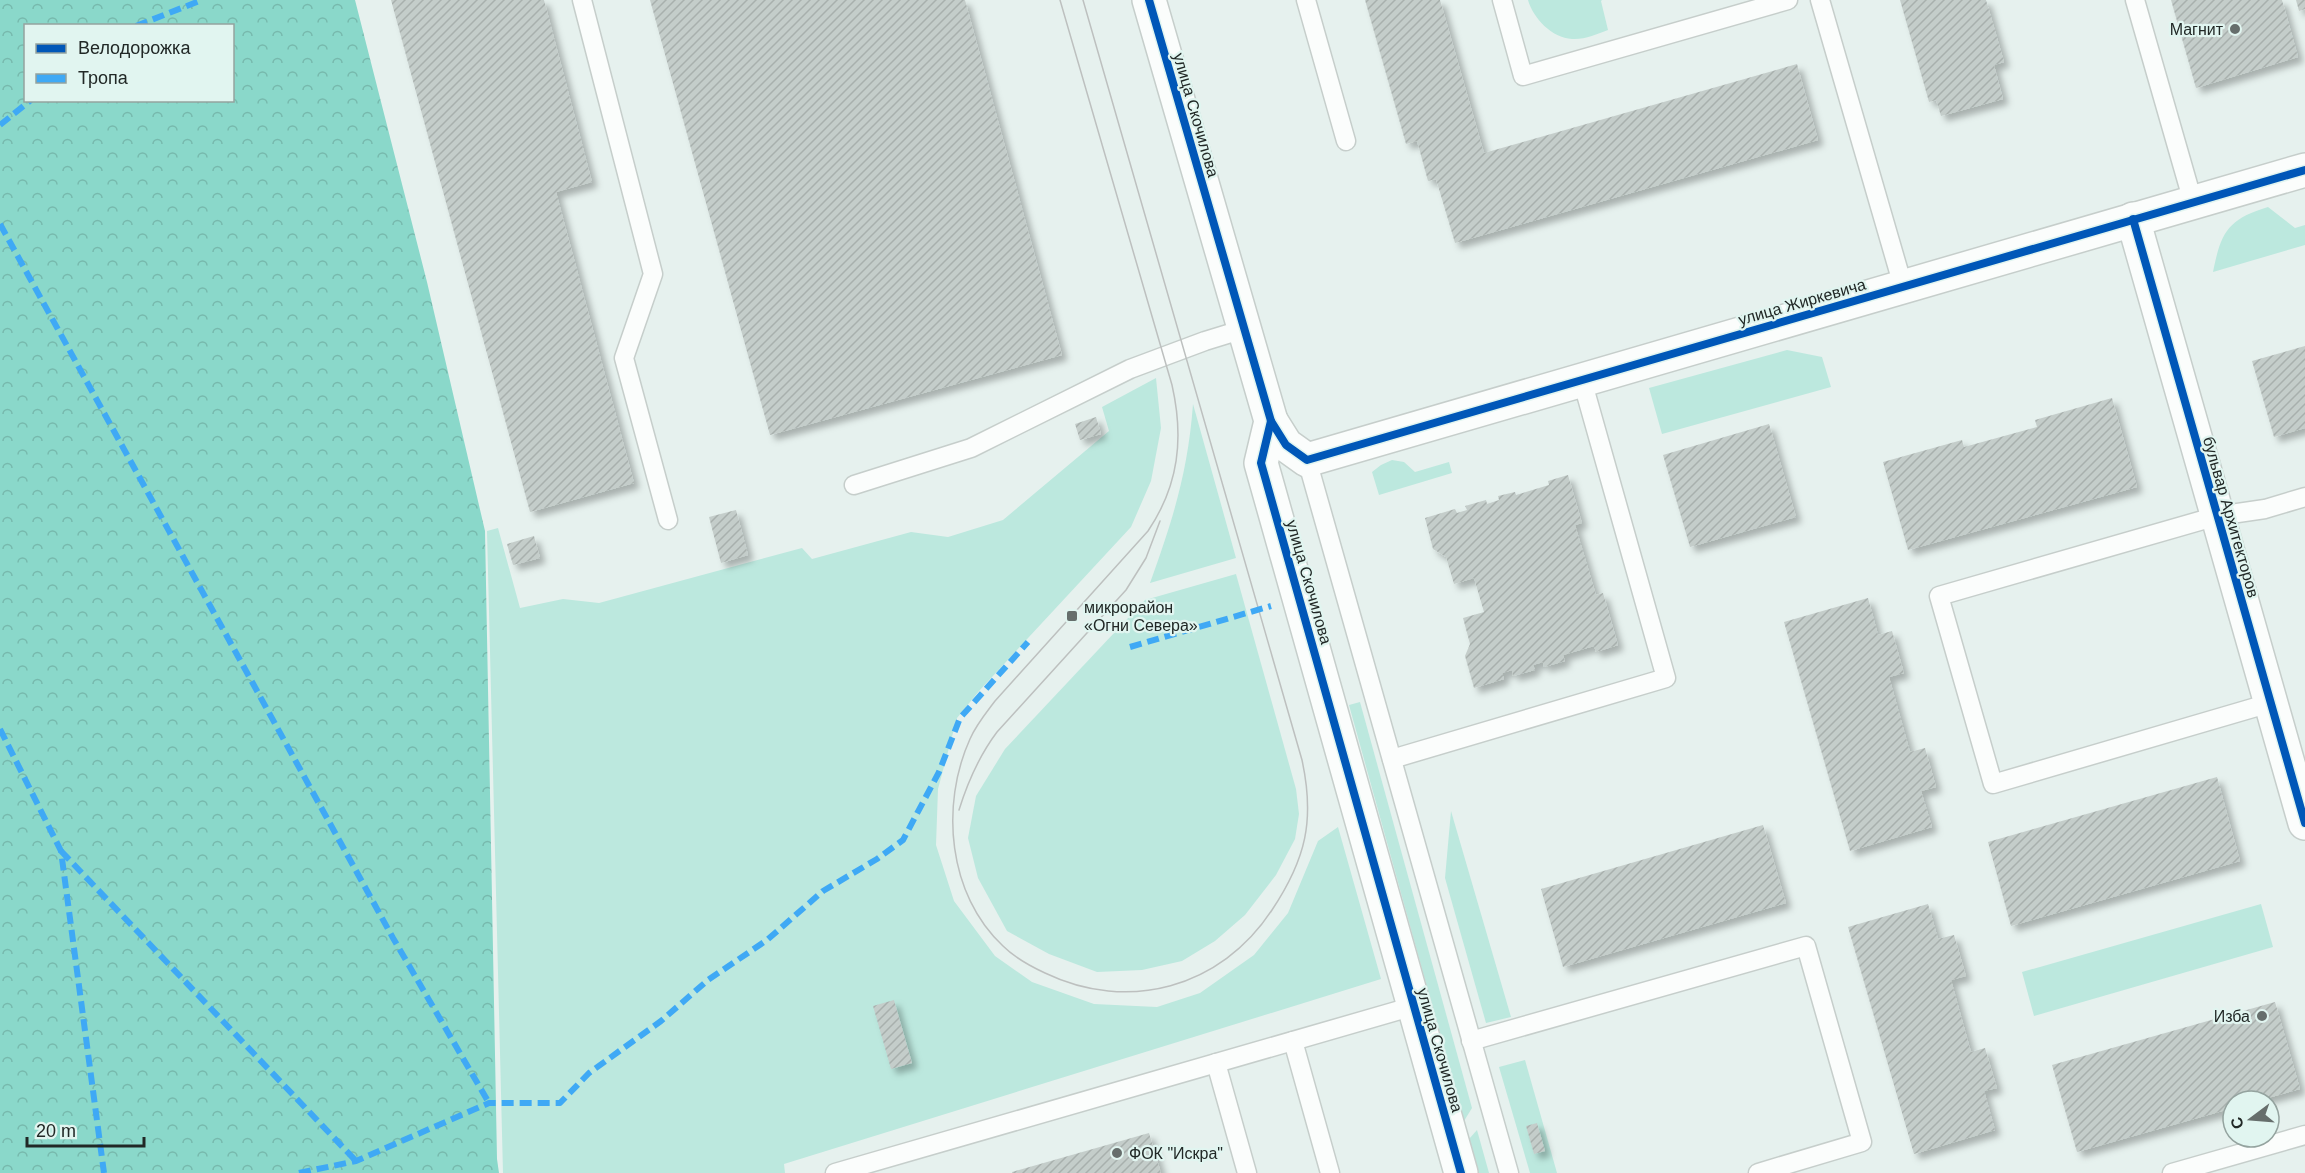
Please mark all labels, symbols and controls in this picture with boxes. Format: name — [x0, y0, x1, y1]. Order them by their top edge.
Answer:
place label: Магнит — [2170, 21, 2224, 38]
marker: Магнит — [2228, 22, 2242, 36]
legend — [24, 24, 234, 102]
text: Велодорожка — [78, 38, 191, 58]
street label: улица Скочилова — [1170, 51, 1222, 179]
text: Тропа — [78, 68, 129, 88]
street label: улица Жиркевича — [1736, 276, 1868, 328]
street label: бульвар Архитекторов — [2200, 435, 2262, 599]
street label: улица Скочилова — [1283, 518, 1335, 646]
place label: микрорайон «Огни Севера» — [1084, 599, 1198, 634]
marker: микрорайон «Огни Севера» — [1065, 609, 1079, 623]
street label: улица Скочилова — [1414, 986, 1466, 1114]
place label: Изба — [2214, 1008, 2250, 1025]
marker: Изба — [2255, 1009, 2269, 1023]
north arrow — [2221, 1089, 2281, 1149]
scale bar — [27, 1110, 144, 1148]
text: С — [2227, 1115, 2247, 1131]
text: 20 m — [36, 1121, 76, 1141]
place label: ФОК "Искра" — [1129, 1145, 1223, 1162]
marker: ФОК "Искра" — [1110, 1146, 1124, 1160]

